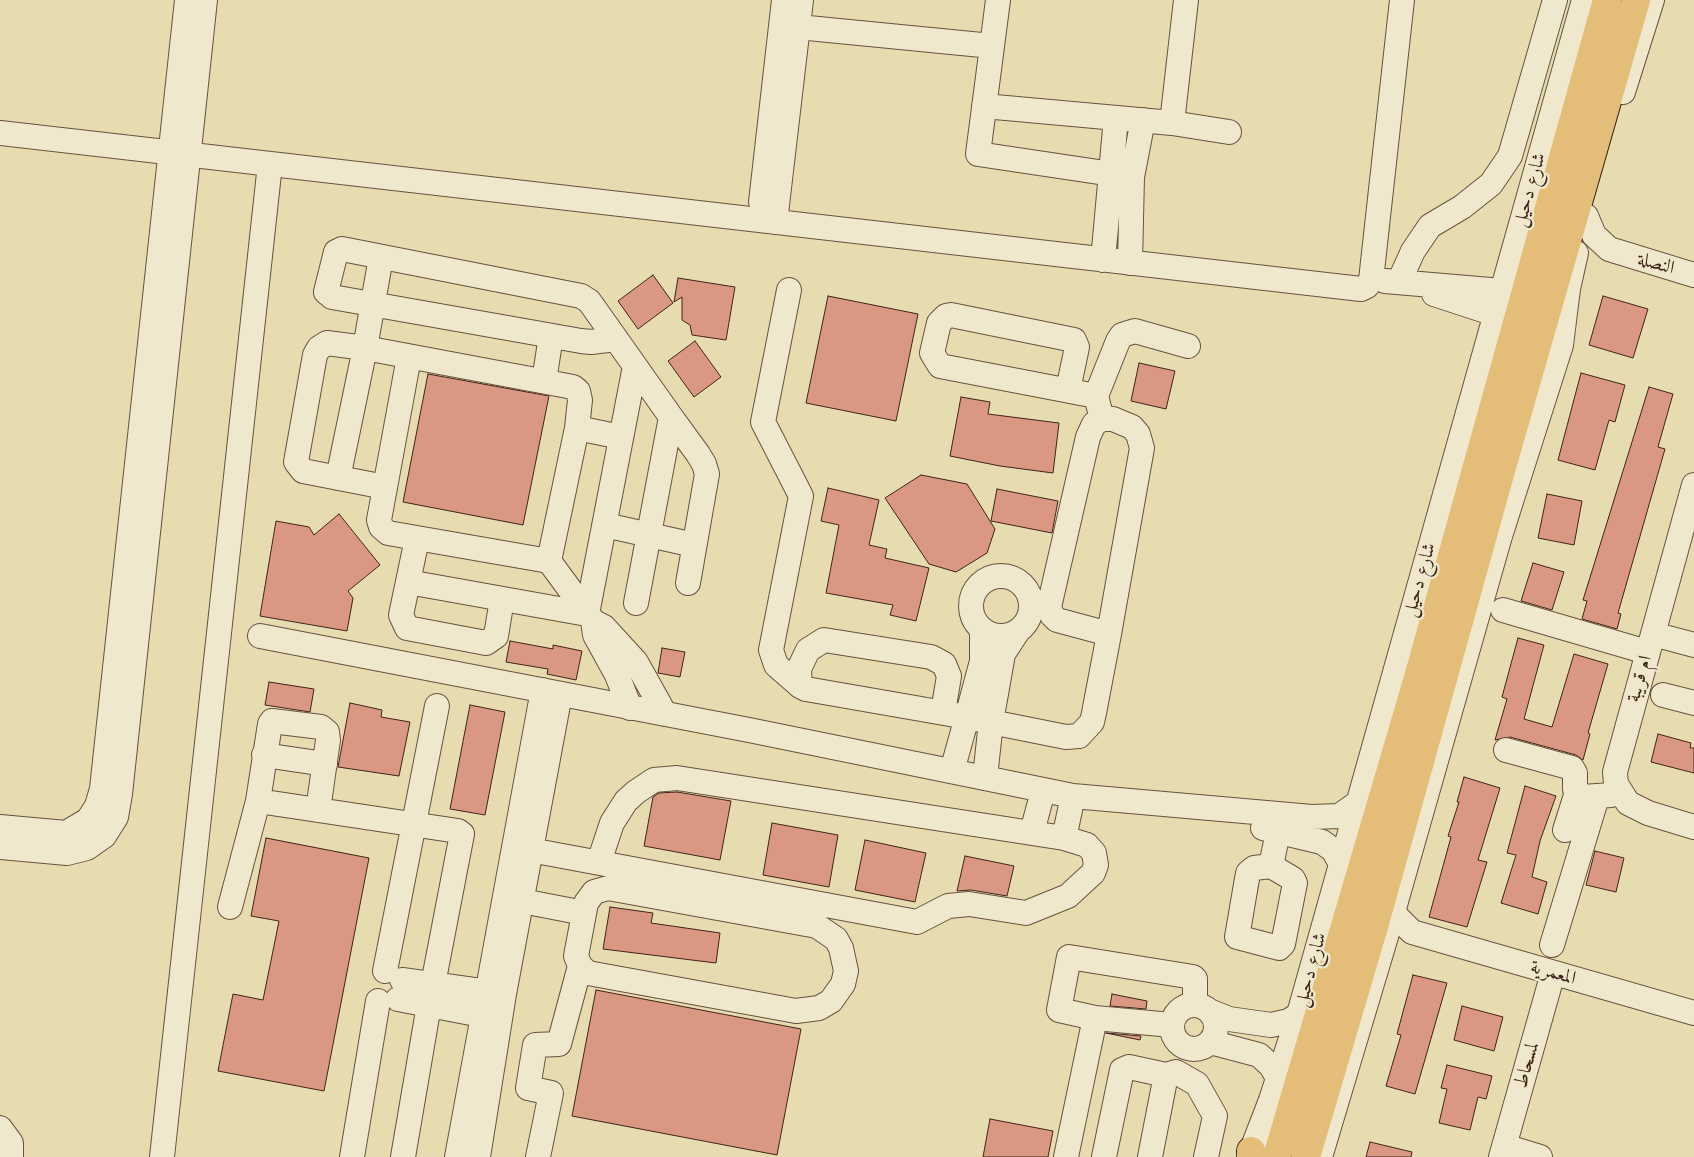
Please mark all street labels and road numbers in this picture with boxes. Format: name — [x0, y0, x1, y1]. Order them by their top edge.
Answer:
street label: شارع دحيل — [1509, 150, 1551, 230]
street label: النصلة — [1635, 248, 1677, 280]
street label: شارع دحيل — [1399, 540, 1441, 620]
street label: ام قريبة — [1622, 653, 1658, 705]
street label: شارع دحيل — [1290, 930, 1332, 1010]
street label: المعمرية — [1528, 956, 1578, 990]
street label: لمسحاط — [1510, 1039, 1544, 1091]

